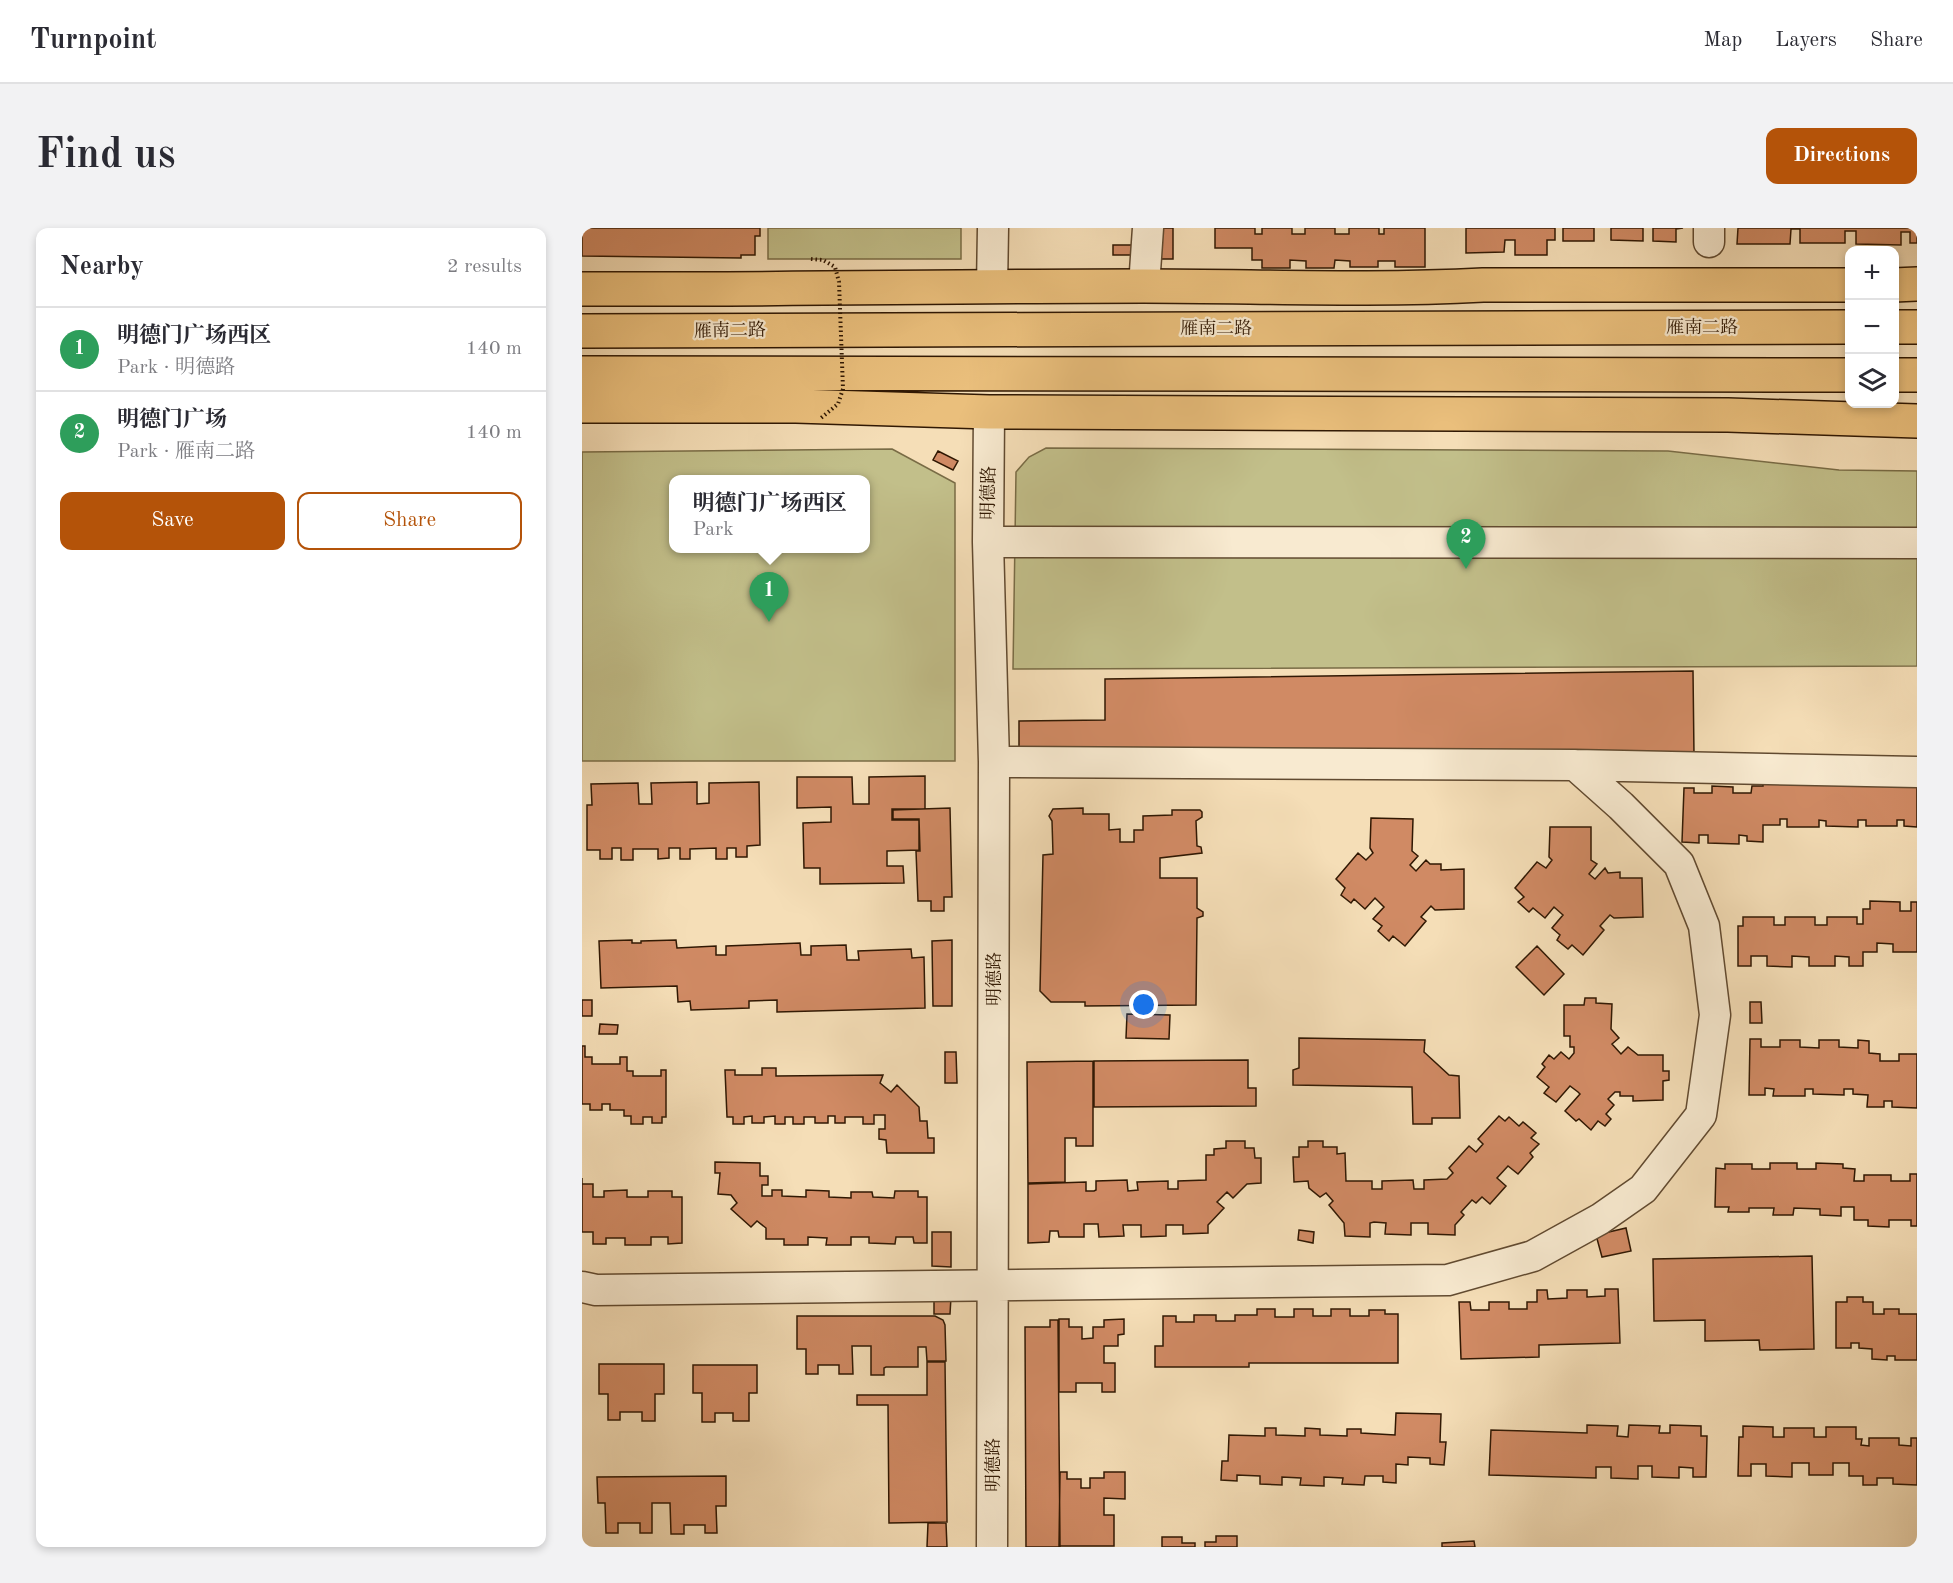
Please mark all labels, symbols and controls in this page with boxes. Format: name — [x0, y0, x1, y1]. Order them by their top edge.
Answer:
text: Turnpoint — [30, 27, 157, 55]
text: Map — [1703, 30, 1742, 51]
text: Layers — [1775, 30, 1837, 51]
text: Share — [1870, 30, 1923, 51]
button: Directions — [1766, 128, 1917, 184]
text: Find us — [36, 135, 175, 177]
map controls — [1845, 246, 1899, 408]
button: + — [1845, 246, 1899, 300]
text: Nearby — [60, 254, 144, 280]
text: 2 results — [447, 257, 522, 277]
button: − — [1845, 300, 1899, 354]
street label: 雁南二路 — [1666, 317, 1738, 337]
street label: 雁南二路 — [1180, 318, 1252, 338]
street label: 雁南二路 — [694, 319, 766, 341]
text: 明德门广场西区 — [117, 325, 271, 347]
text: 1 — [74, 339, 85, 359]
text: 140 m — [466, 339, 522, 359]
button: layers — [1845, 354, 1899, 408]
text: Park · 明德路 — [117, 358, 235, 378]
text: 明德门广场 — [117, 409, 227, 431]
text: 2 — [74, 423, 85, 443]
text: 140 m — [466, 423, 522, 443]
text: Park · 雁南二路 — [117, 442, 255, 462]
street label: 明德路 — [978, 466, 998, 520]
popup — [669, 475, 870, 553]
button: Save — [60, 492, 285, 550]
button: Share — [297, 492, 522, 550]
text: 明德门广场西区 — [692, 493, 847, 515]
text: Park — [692, 520, 734, 540]
pin: 2 — [1446, 520, 1486, 569]
pin: 1 — [750, 572, 789, 622]
street label: 明德路 — [984, 952, 1004, 1006]
your location — [1129, 990, 1158, 1019]
street label: 明德路 — [983, 1438, 1003, 1492]

